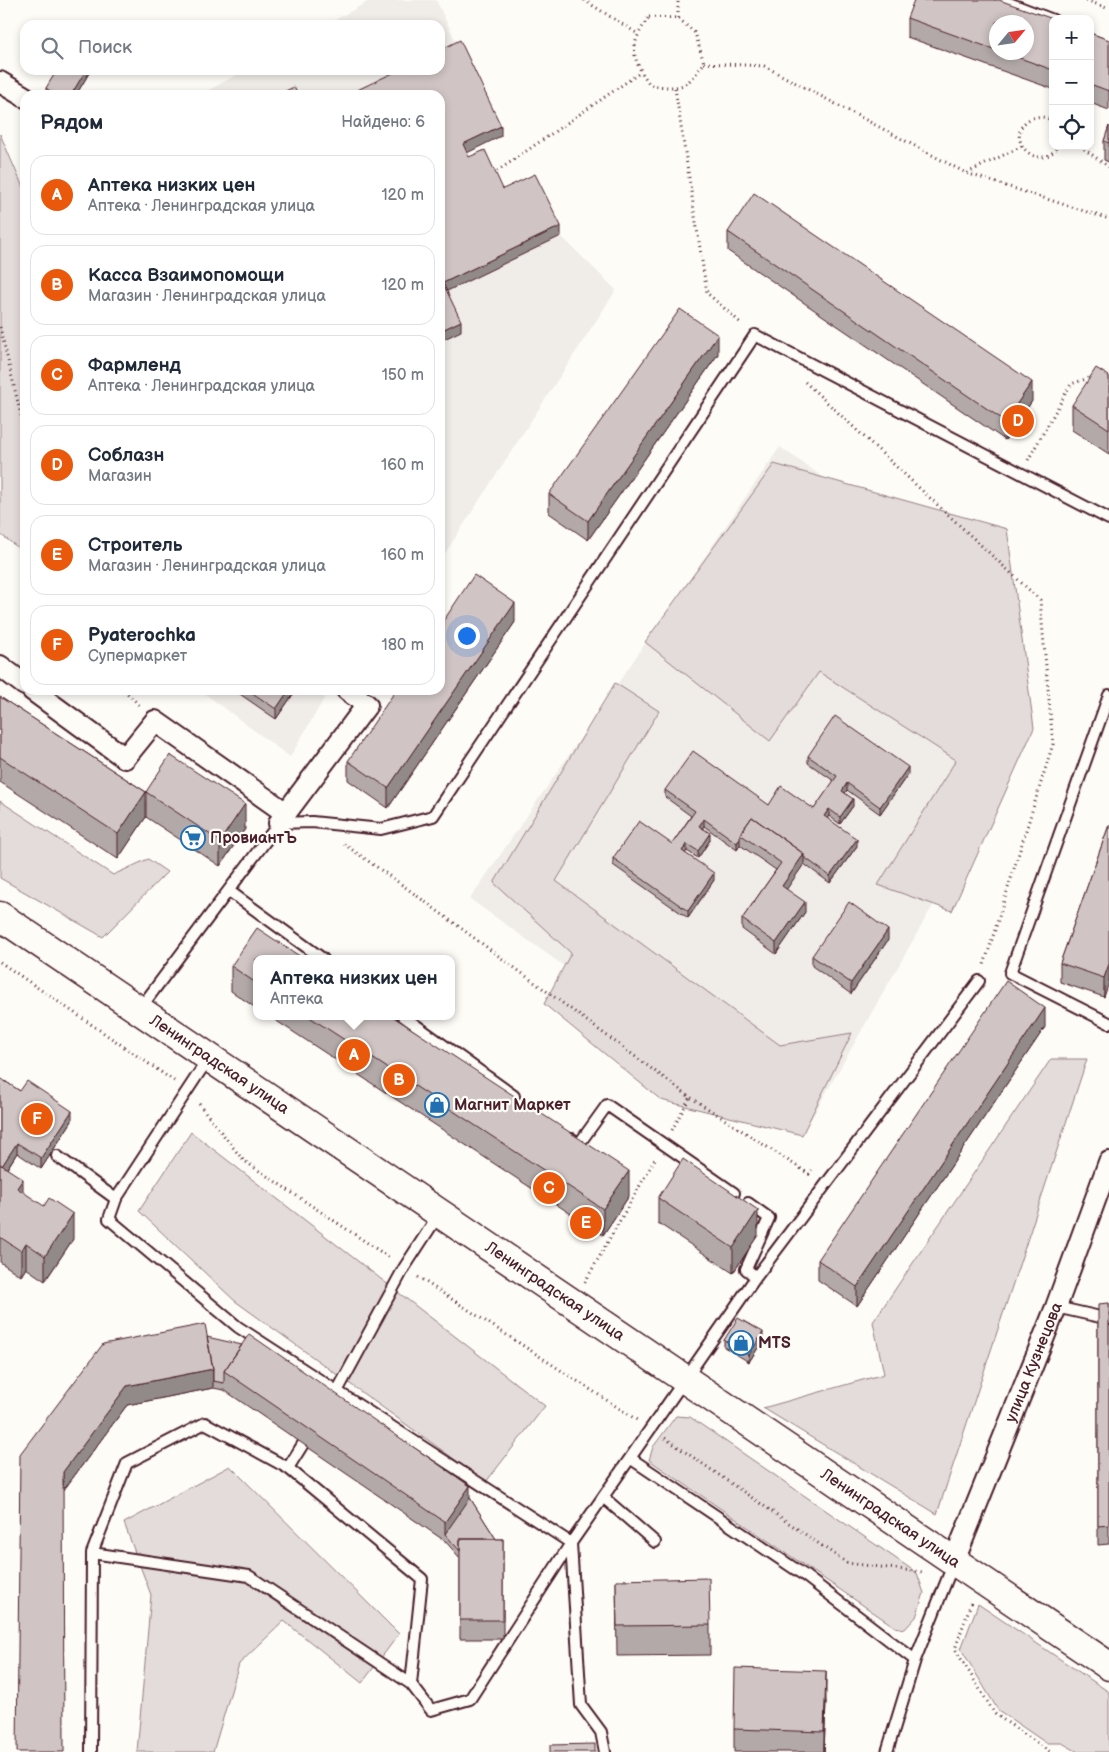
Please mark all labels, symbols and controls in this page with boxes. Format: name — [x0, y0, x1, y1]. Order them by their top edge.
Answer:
north arrow — [989, 15, 1034, 60]
map controls — [1049, 15, 1094, 150]
button: + — [1049, 15, 1094, 60]
search box — [20, 20, 445, 75]
icon: search — [38, 34, 66, 62]
text: Поиск — [78, 36, 132, 59]
button: − — [1049, 60, 1094, 105]
button: locate — [1049, 105, 1094, 150]
text: Рядом — [40, 110, 103, 135]
text: Найдено: 6 — [341, 113, 425, 132]
text: Аптека низких цен — [88, 174, 255, 197]
text: A — [52, 186, 62, 205]
text: 120 m — [381, 186, 424, 205]
text: Аптека · Ленинградская улица — [88, 197, 315, 216]
text: Касса Взаимопомощи — [88, 264, 284, 287]
text: B — [51, 276, 63, 295]
text: 120 m — [381, 276, 424, 295]
text: Магазин · Ленинградская улица — [88, 287, 326, 306]
text: Фармленд — [88, 354, 181, 377]
text: C — [51, 366, 63, 385]
text: 150 m — [382, 366, 424, 385]
text: Аптека · Ленинградская улица — [88, 377, 315, 396]
pin: D — [1002, 402, 1034, 440]
text: Соблазн — [88, 444, 164, 467]
text: D — [51, 456, 63, 475]
text: 160 m — [381, 456, 424, 475]
text: Магазин — [88, 467, 152, 486]
text: Строитель — [88, 534, 182, 557]
text: E — [52, 546, 62, 565]
text: 160 m — [381, 546, 424, 565]
text: Магазин · Ленинградская улица — [88, 557, 326, 576]
your location — [454, 623, 480, 649]
text: Pyaterochka — [88, 624, 196, 647]
text: F — [52, 636, 62, 655]
text: 180 m — [382, 636, 424, 655]
text: Супермаркет — [88, 647, 187, 666]
supermarket icon: ПровиантЪ — [180, 825, 206, 851]
place label: ПровиантЪ — [210, 829, 297, 848]
popup — [253, 955, 455, 1020]
text: Аптека низких цен — [270, 967, 438, 990]
text: Аптека — [270, 990, 323, 1009]
street label: Ленинградская улица — [146, 1010, 293, 1119]
pin: A — [338, 1036, 370, 1074]
pin: B — [383, 1061, 415, 1099]
shop icon: Магнит Маркет — [424, 1092, 450, 1118]
place label: Магнит Маркет — [454, 1096, 571, 1115]
pin: F — [21, 1100, 53, 1138]
pin: C — [533, 1169, 565, 1207]
pin: E — [570, 1204, 602, 1242]
street label: Ленинградская улица — [481, 1237, 629, 1345]
street label: улица Кузнецова — [1001, 1299, 1067, 1425]
shop icon: MTS — [728, 1330, 754, 1356]
place label: MTS — [758, 1334, 791, 1353]
street label: Ленинградская улица — [816, 1464, 964, 1572]

